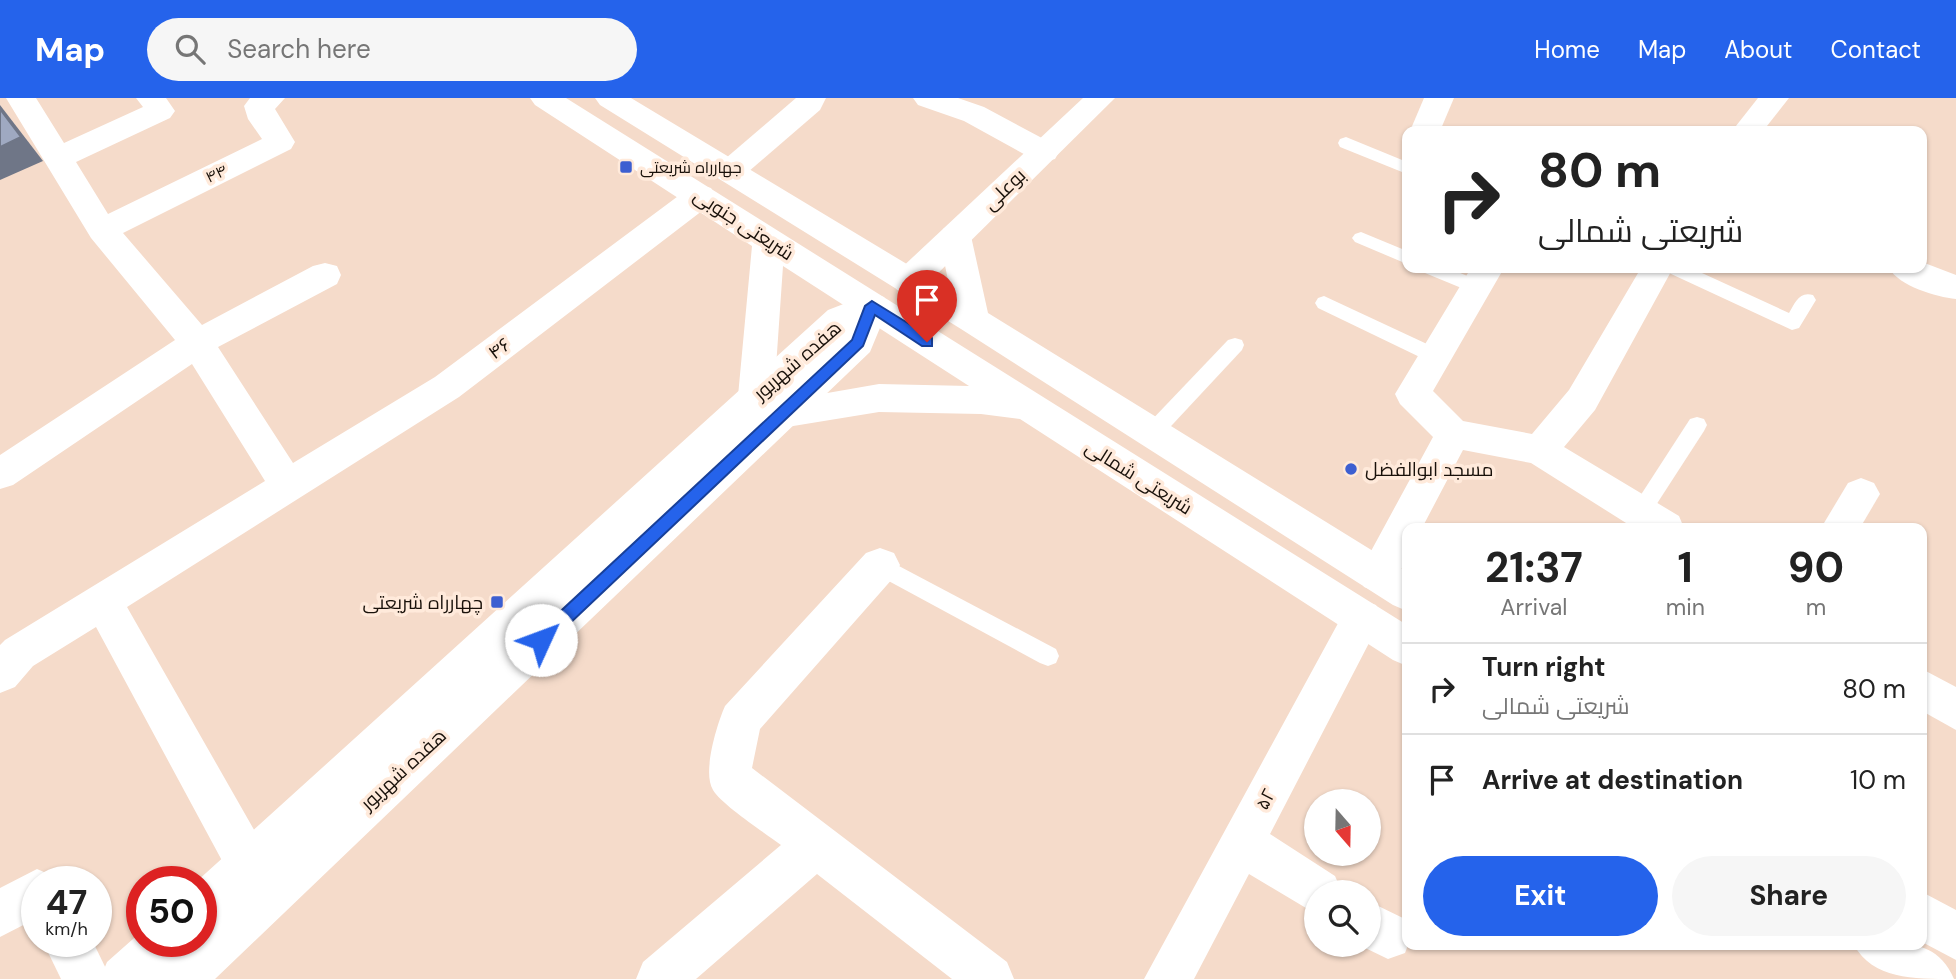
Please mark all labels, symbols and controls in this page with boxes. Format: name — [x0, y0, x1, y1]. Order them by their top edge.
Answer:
search box — [147, 18, 637, 81]
text: Map — [35, 28, 105, 71]
icon: search — [171, 30, 209, 68]
text: Search here — [227, 32, 371, 66]
text: Home — [1534, 34, 1600, 65]
text: Map — [1638, 34, 1686, 65]
text: About — [1724, 34, 1793, 65]
text: Contact — [1831, 34, 1921, 65]
text: 80 m — [1538, 138, 1661, 202]
icon: right — [1423, 154, 1514, 245]
place label: جهارراه شریعتی — [640, 157, 742, 178]
street label: ۴۴ — [202, 159, 230, 188]
marker: جهارراه شریعتی — [618, 159, 634, 175]
street label: بوعلی — [978, 163, 1031, 216]
street label: شریعتی جنوبی — [689, 183, 799, 266]
text: شریعتی شمالی — [1538, 210, 1743, 252]
pin — [897, 270, 957, 342]
icon: arrive — [908, 281, 946, 319]
street label: هفده شهریور — [747, 315, 847, 406]
street label: ۴۶ — [483, 332, 515, 365]
street label: شریعتی شمالی — [1080, 435, 1197, 520]
place label: مسجد ابوالفضل — [1365, 457, 1493, 482]
marker: مسجد ابوالفضل — [1343, 461, 1359, 477]
text: 21:37 — [1485, 540, 1583, 595]
text: 1 — [1678, 540, 1693, 595]
text: 90 — [1788, 540, 1844, 595]
place label: چهارراه شریعتی — [362, 590, 483, 615]
text: Arrival — [1500, 592, 1567, 622]
text: min — [1666, 592, 1705, 622]
text: m — [1806, 592, 1826, 622]
marker: چهارراه شریعتی — [489, 594, 505, 610]
position arrow — [504, 603, 578, 677]
text: Turn right — [1482, 650, 1606, 684]
icon: right — [1423, 670, 1461, 708]
text: 80 m — [1842, 672, 1906, 706]
text: شریعتی شمالی — [1482, 691, 1630, 721]
street label: هفده شهریور — [354, 723, 452, 816]
icon: arrive — [1423, 761, 1461, 799]
text: Arrive at destination — [1482, 763, 1743, 797]
text: 10 m — [1850, 763, 1906, 797]
street label: ۵۲ — [1250, 784, 1281, 814]
north arrow — [1304, 789, 1381, 866]
map controls — [1304, 789, 1381, 957]
button: Exit — [1423, 856, 1658, 936]
button: Share — [1672, 856, 1906, 936]
speed limit sign: 50 — [126, 866, 217, 957]
text: 47 — [46, 879, 87, 925]
button: search — [1304, 880, 1381, 957]
text: km/h — [45, 917, 88, 941]

